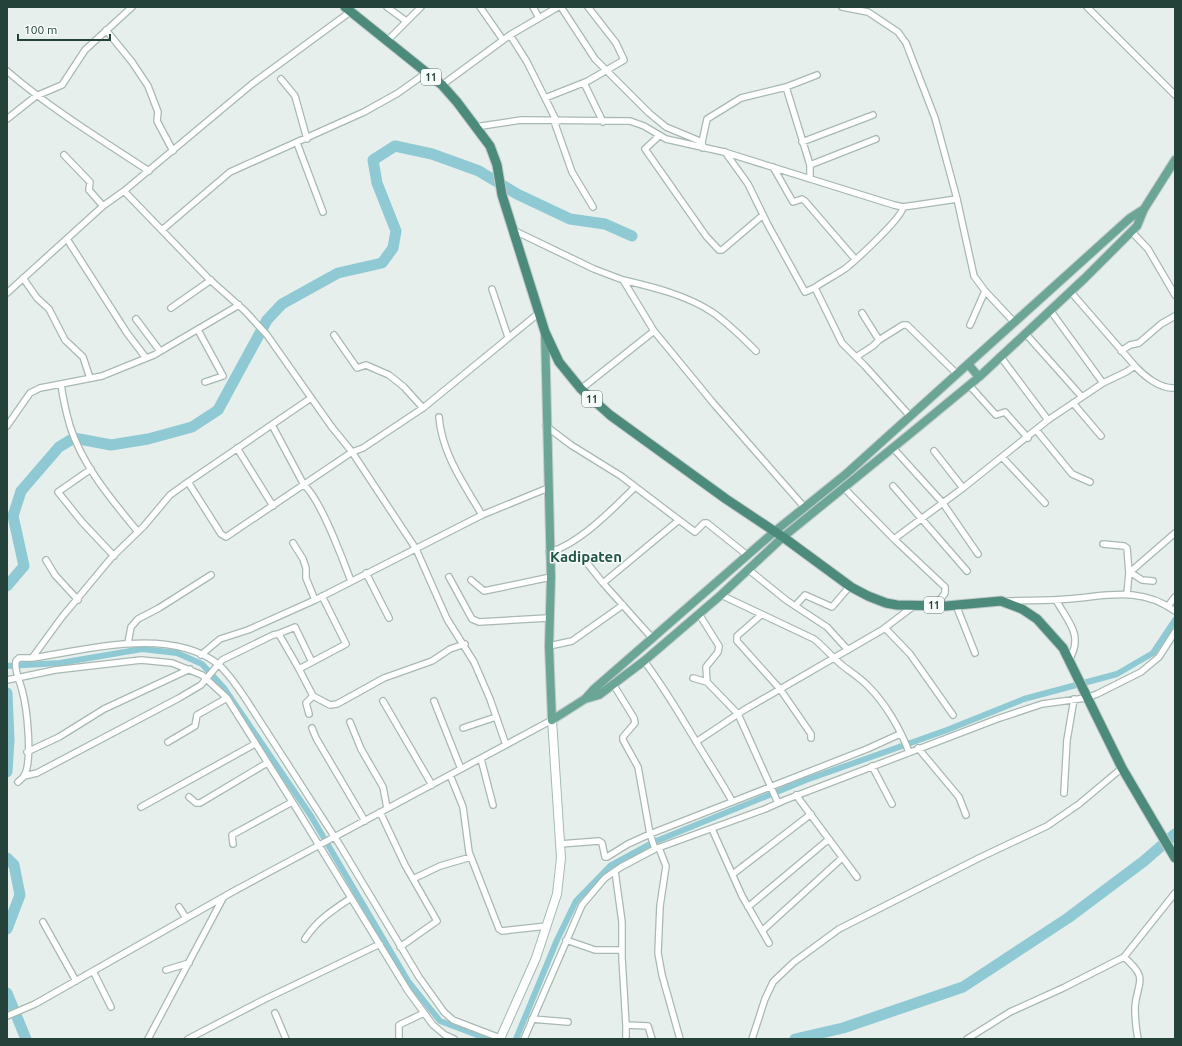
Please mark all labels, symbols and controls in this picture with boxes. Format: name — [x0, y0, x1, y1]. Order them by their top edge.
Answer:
scale bar — [18, 16, 110, 42]
text: 100 m — [24, 23, 57, 36]
road number: 11 — [421, 69, 441, 85]
road number: 11 — [582, 391, 602, 407]
district label: Kadipaten — [550, 548, 622, 565]
road number: 11 — [924, 597, 944, 613]

